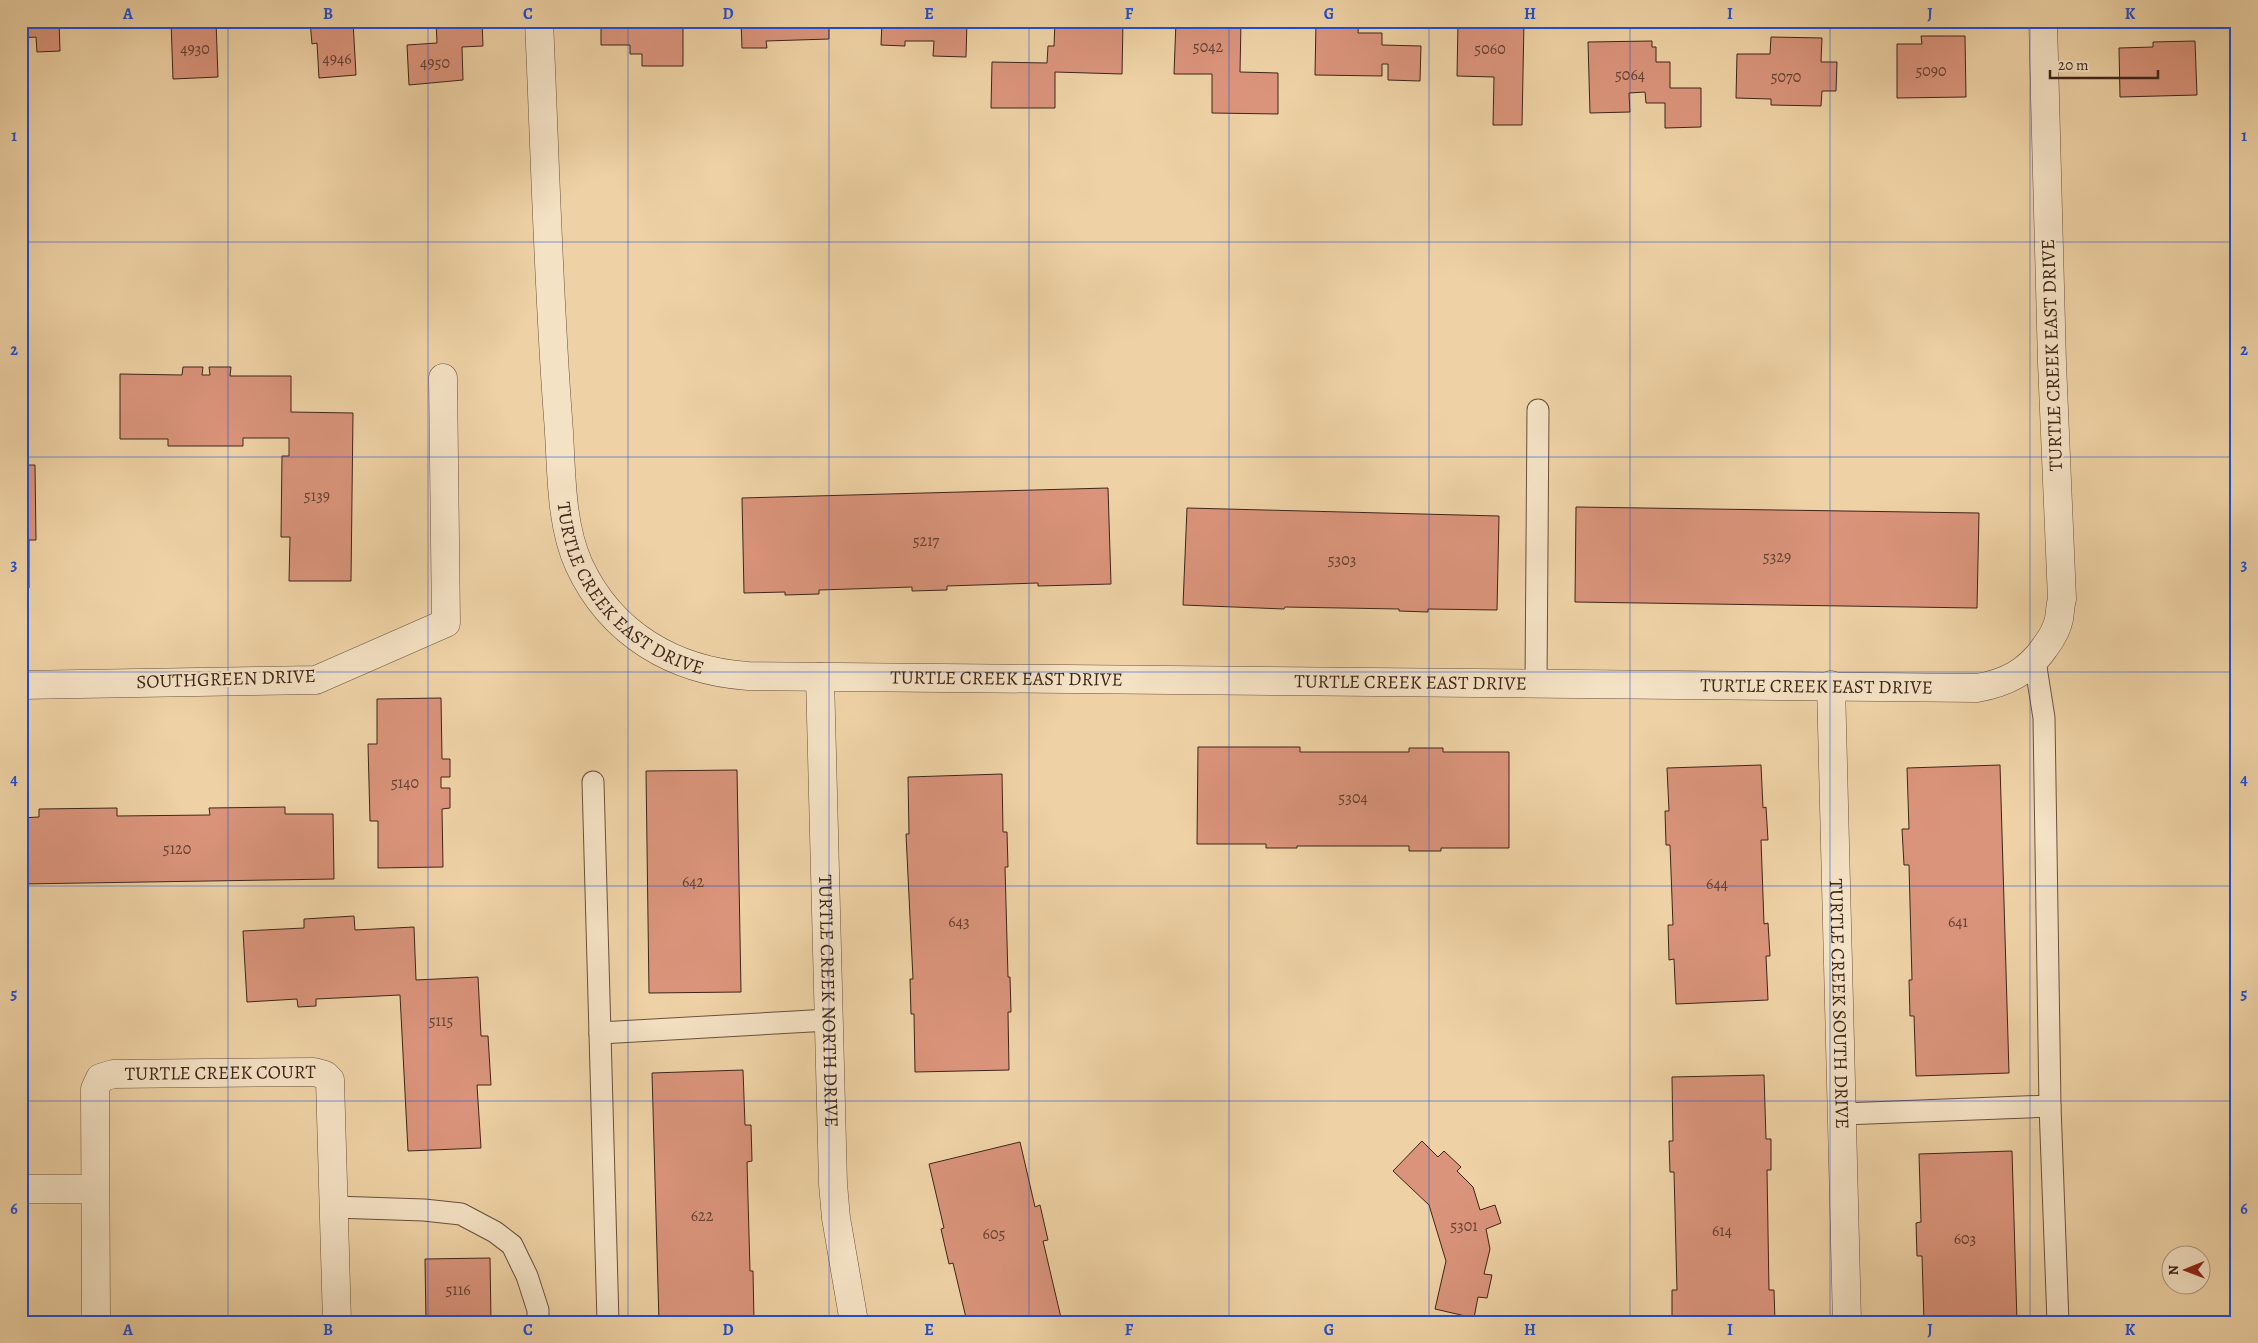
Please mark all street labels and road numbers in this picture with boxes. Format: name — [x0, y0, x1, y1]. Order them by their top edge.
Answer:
street label: TURTLE CREEK EAST DRIVE — [2035, 238, 2069, 472]
street label: TURTLE CREEK EAST DRIVE — [551, 501, 707, 681]
street label: SOUTHGREEN DRIVE — [136, 663, 316, 695]
street label: TURTLE CREEK EAST DRIVE — [890, 664, 1123, 693]
street label: TURTLE CREEK EAST DRIVE — [1294, 668, 1527, 697]
street label: TURTLE CREEK EAST DRIVE — [1700, 672, 1933, 701]
street label: TURTLE CREEK NORTH DRIVE — [812, 874, 845, 1128]
street label: TURTLE CREEK SOUTH DRIVE — [1823, 878, 1855, 1129]
street label: TURTLE CREEK COURT — [125, 1059, 317, 1087]

